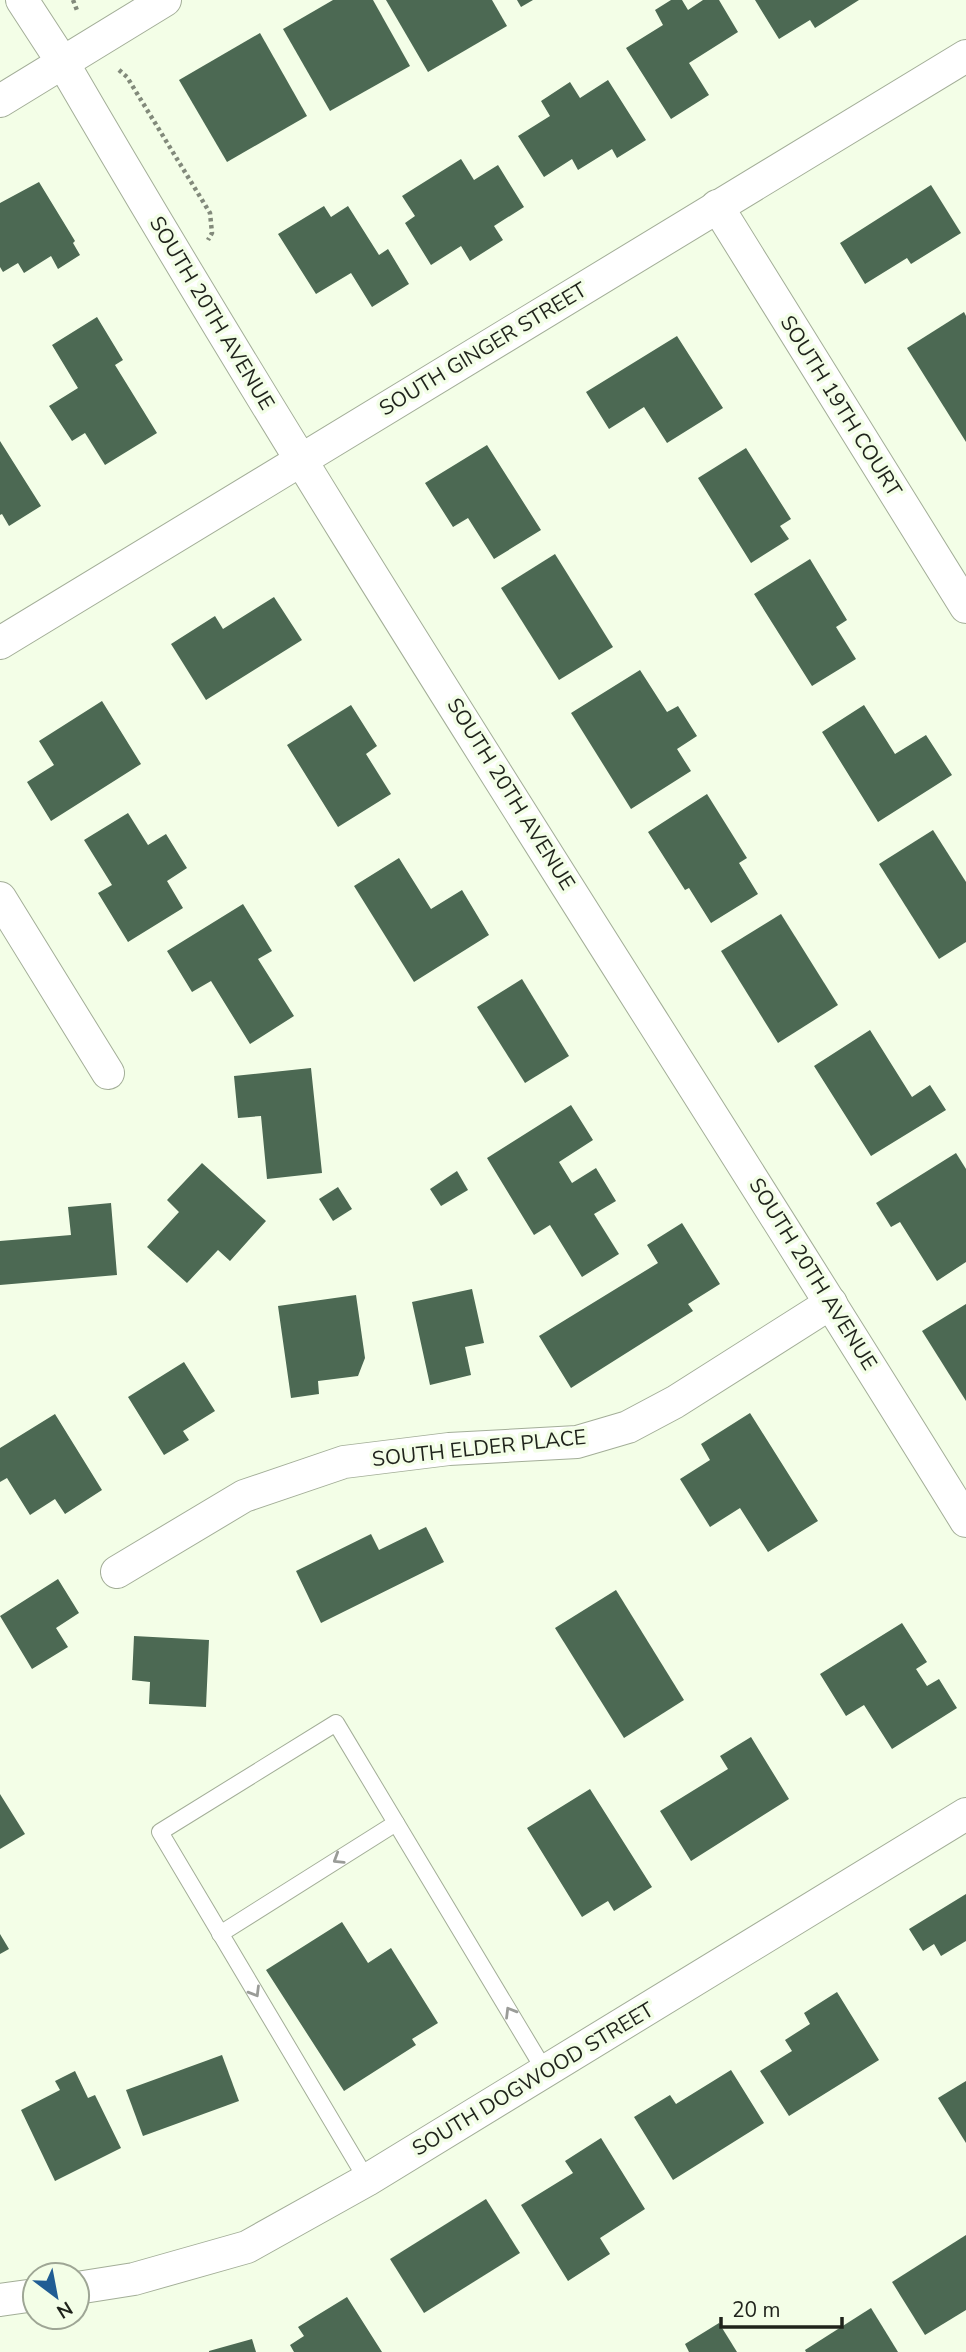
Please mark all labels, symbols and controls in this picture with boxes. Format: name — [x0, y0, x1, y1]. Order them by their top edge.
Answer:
street label: SOUTH 20TH AVENUE — [143, 211, 281, 415]
street label: SOUTH GINGER STREET — [374, 276, 592, 422]
street label: SOUTH 19TH COURT — [774, 310, 908, 502]
street label: SOUTH 20TH AVENUE — [440, 693, 582, 895]
street label: SOUTH 20TH AVENUE — [742, 1173, 884, 1375]
street label: SOUTH ELDER PLACE — [371, 1423, 587, 1473]
one-way arrow — [333, 1851, 346, 1864]
one-way arrow — [247, 1985, 260, 1998]
street label: SOUTH DOGWOOD STREET — [407, 1995, 659, 2162]
one-way arrow — [505, 2007, 518, 2020]
north arrow — [21, 2261, 91, 2331]
scale bar — [721, 2286, 842, 2330]
text: N — [52, 2295, 77, 2324]
text: 20 m — [732, 2296, 781, 2324]

